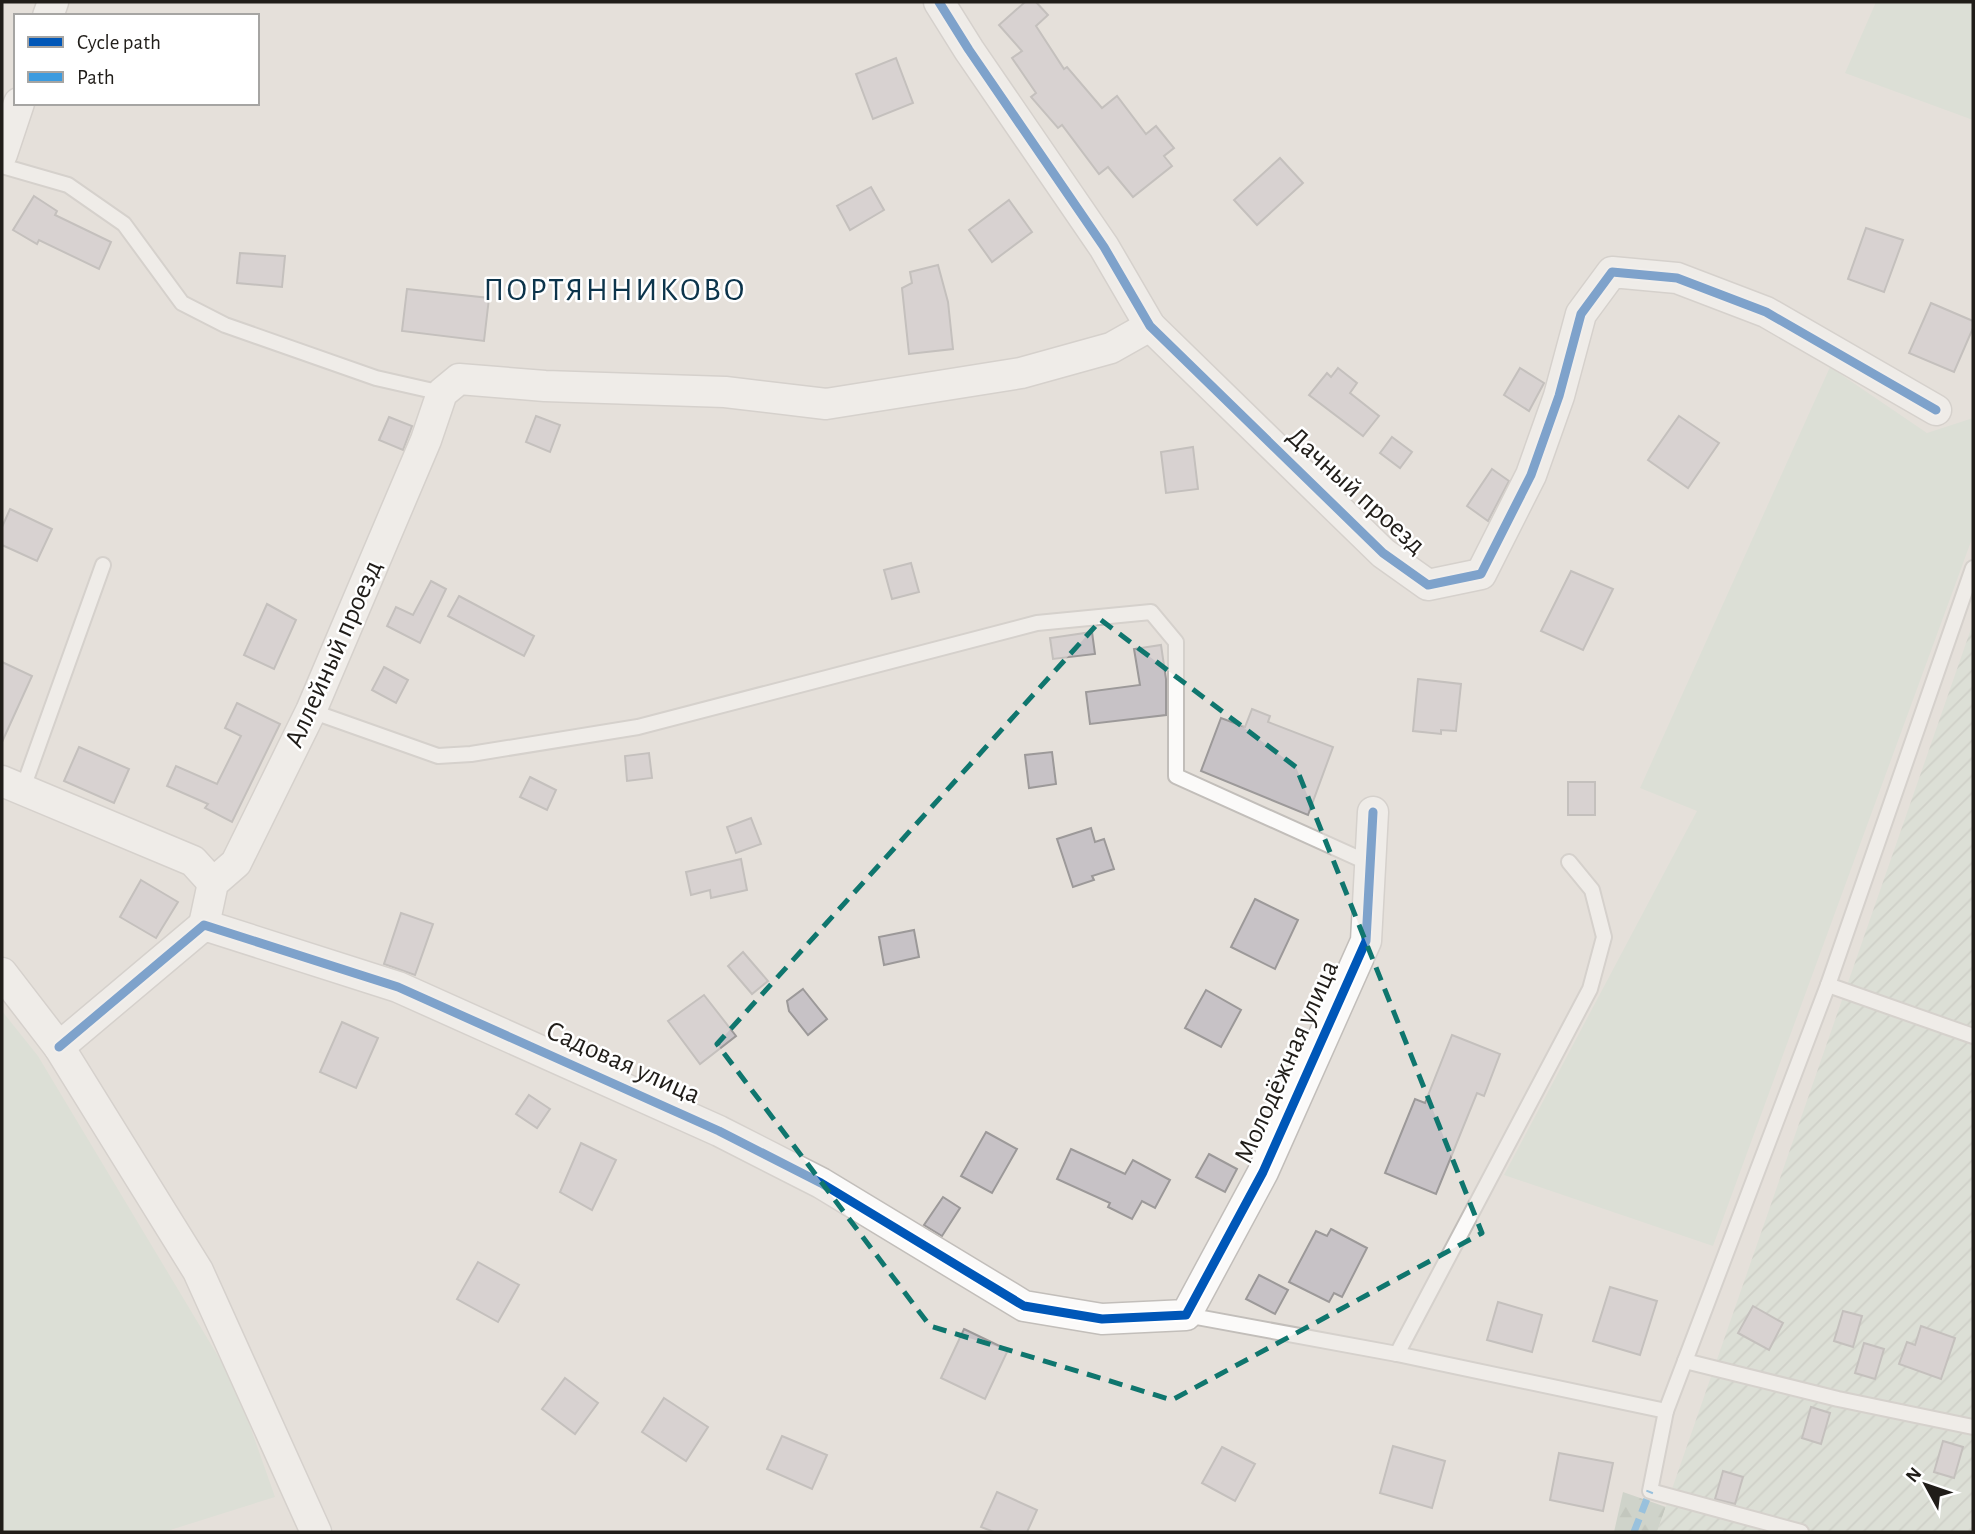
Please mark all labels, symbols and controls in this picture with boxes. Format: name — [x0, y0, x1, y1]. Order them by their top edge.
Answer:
legend — [14, 14, 259, 105]
text: Cycle path — [77, 32, 161, 53]
text: Path — [77, 67, 115, 88]
district label: ПОРТЯННИКОВО — [483, 274, 747, 306]
street label: Дачный проезд — [1281, 422, 1431, 560]
street label: Аллейный проезд — [280, 556, 388, 752]
street label: Молодёжная улица — [1230, 956, 1344, 1168]
street label: Садовая улица — [542, 1016, 705, 1110]
north arrow — [1891, 1450, 1961, 1520]
text: N — [1903, 1464, 1926, 1486]

